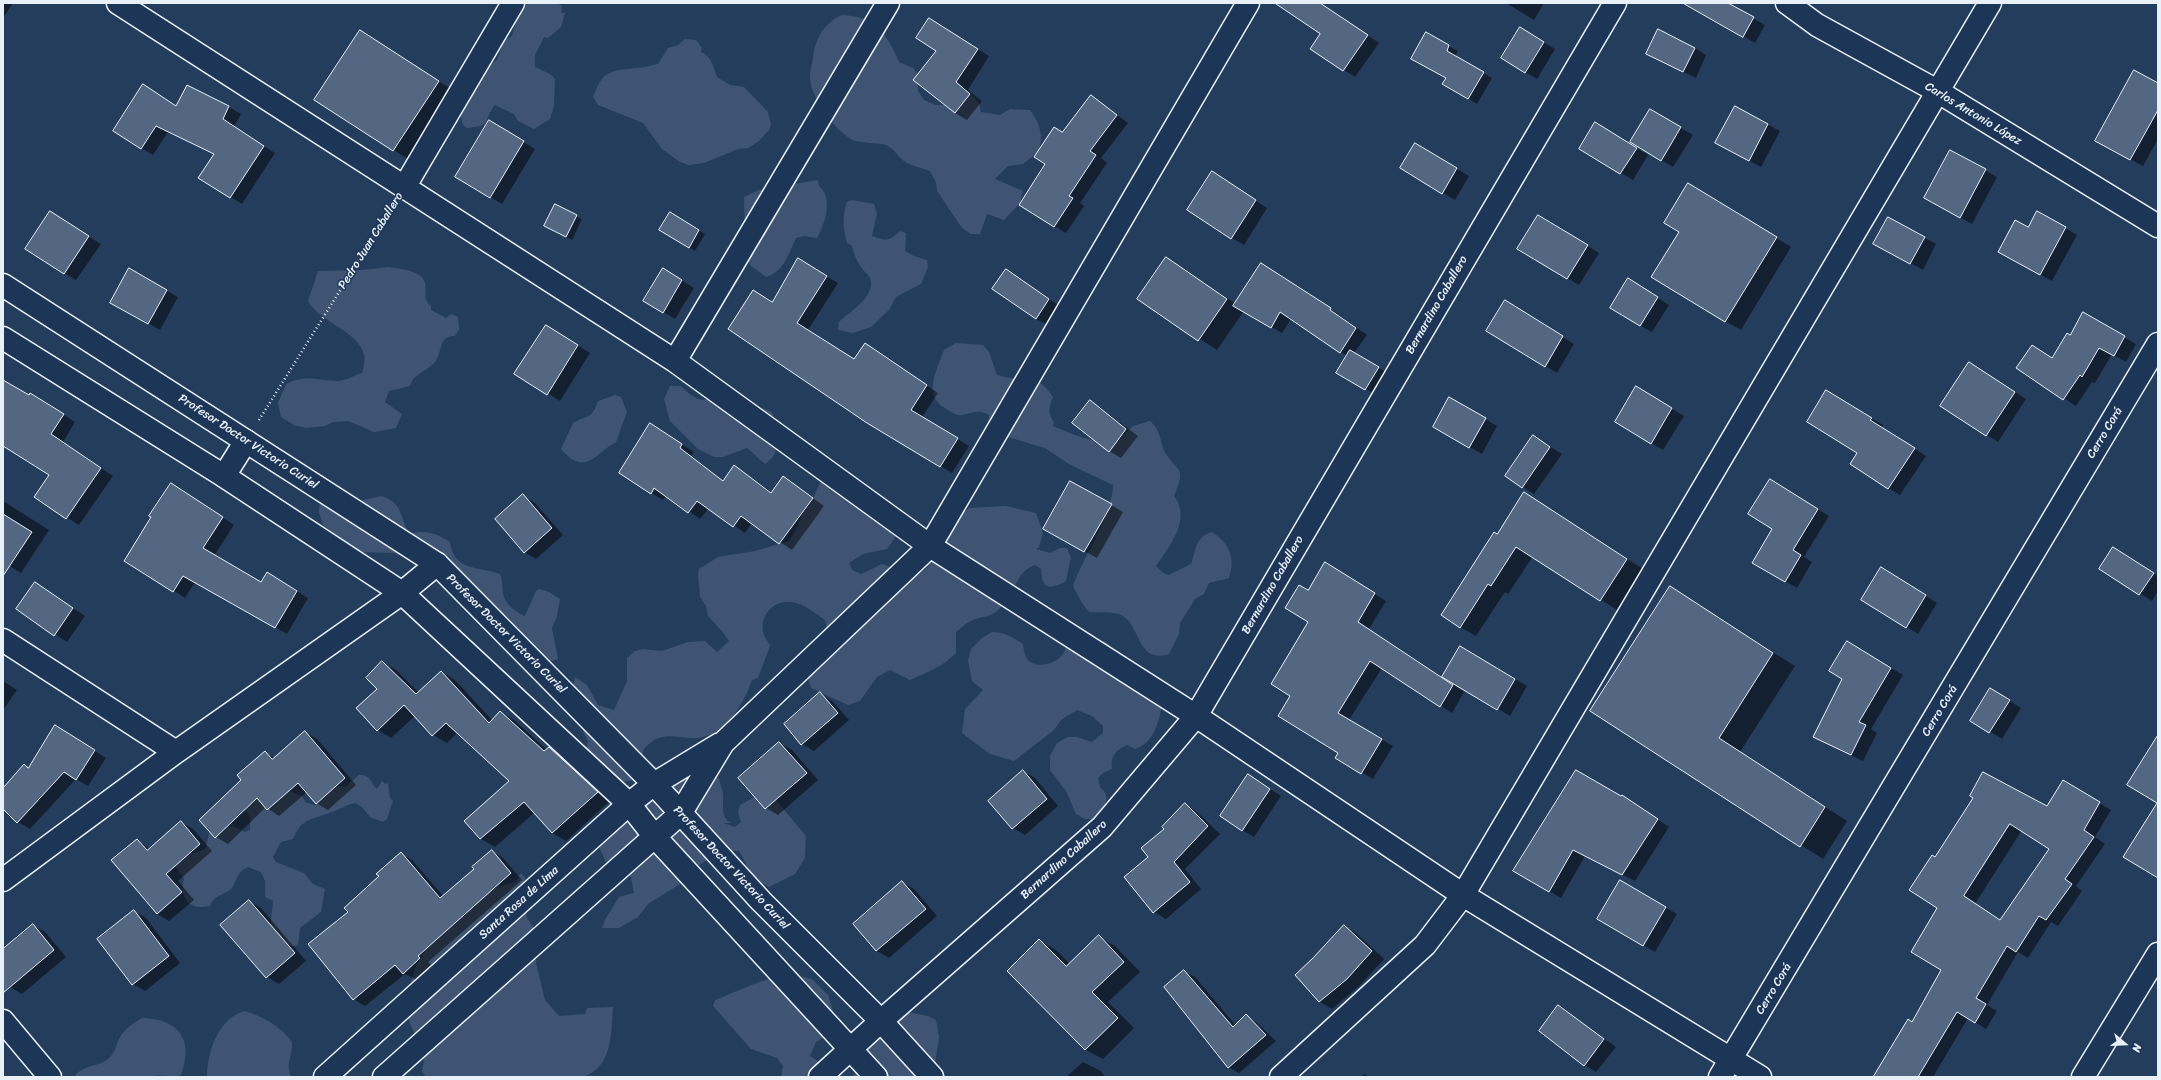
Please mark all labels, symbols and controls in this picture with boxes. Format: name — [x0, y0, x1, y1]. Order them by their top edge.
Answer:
street label: Carlos Antonio López — [1922, 79, 2024, 149]
street label: Pedro Juan Caballero — [335, 190, 407, 292]
street label: Bernardino Caballero — [1403, 253, 1471, 357]
street label: Profesor Doctor Victorio Curiel — [175, 391, 321, 493]
street label: Cerro Corá — [2084, 405, 2126, 461]
street label: Bernardino Caballero — [1239, 533, 1307, 637]
street label: Profesor Doctor Victorio Curiel — [443, 571, 569, 697]
street label: Cerro Corá — [1919, 683, 1961, 739]
street label: Profesor Doctor Victorio Curiel — [670, 803, 792, 933]
street label: Bernardino Caballero — [1018, 817, 1110, 903]
street label: Santa Rosa de Lima — [476, 863, 562, 943]
street label: Cerro Corá — [1753, 961, 1795, 1017]
north arrow — [2105, 1024, 2145, 1064]
text: N — [2127, 1041, 2147, 1055]

